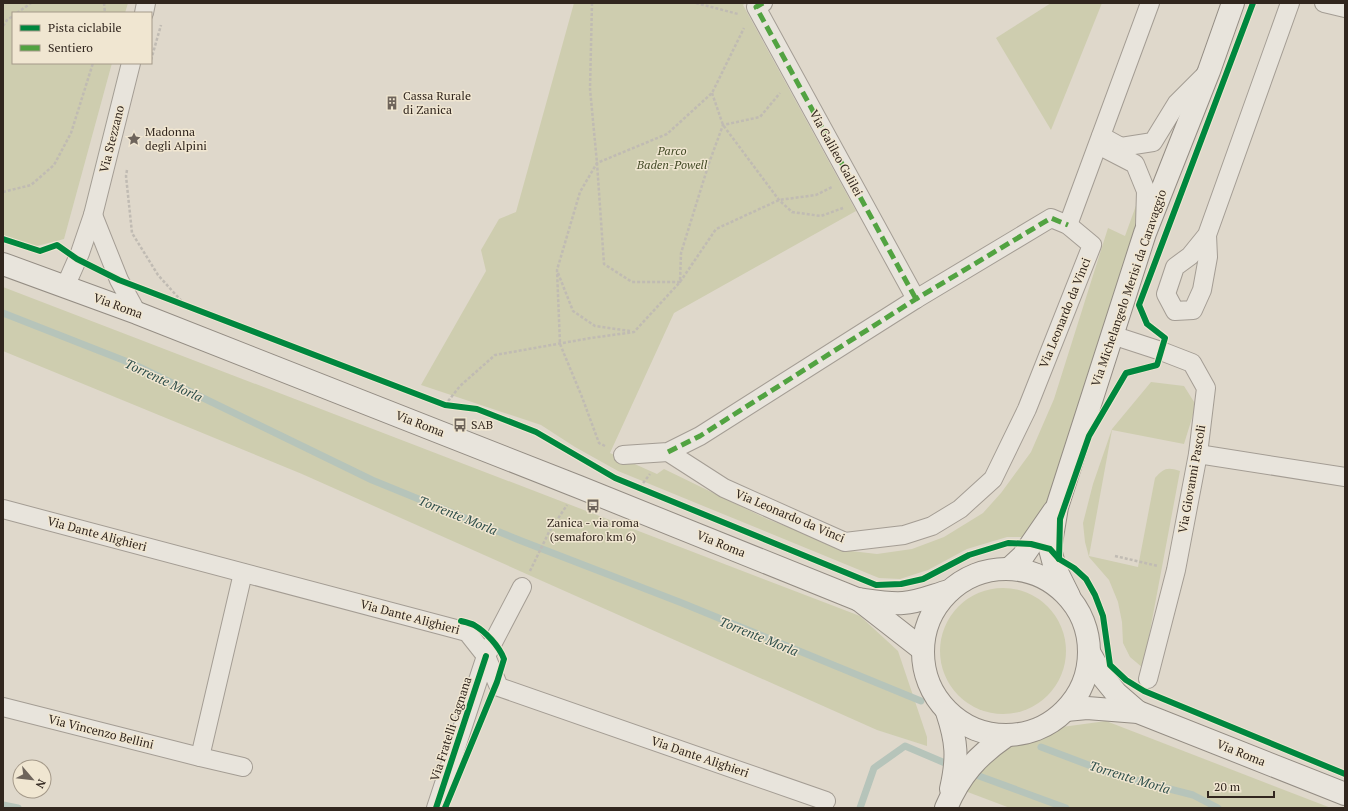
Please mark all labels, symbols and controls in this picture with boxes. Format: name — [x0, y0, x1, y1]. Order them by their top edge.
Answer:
legend — [12, 12, 152, 64]
text: Pista ciclabile — [48, 20, 122, 35]
text: Sentiero — [48, 40, 93, 55]
place label: Cassa Rurale di Zanica — [403, 88, 471, 117]
building icon: Cassa Rurale di Zanica — [384, 95, 400, 111]
street label: Via Stezzano — [96, 103, 127, 174]
street label: Via Galileo Galilei — [807, 107, 867, 199]
place label: Madonna degli Alpini — [145, 124, 207, 153]
place icon: Madonna degli Alpini — [126, 131, 142, 147]
park label: Parco Baden-Powell — [636, 143, 708, 172]
street label: Via Michelangelo Merisi da Caravaggio — [1088, 187, 1169, 388]
street label: Via Leonardo da Vinci — [1036, 255, 1094, 370]
street label: Via Roma — [92, 290, 145, 321]
water label: Torrente Morla — [122, 354, 206, 406]
street label: Via Roma — [394, 407, 447, 440]
bus stop icon: SAB — [452, 417, 468, 433]
place label: SAB — [471, 417, 493, 432]
street label: Via Giovanni Pascoli — [1175, 423, 1208, 534]
street label: Via Leonardo da Vinci — [733, 486, 848, 546]
water label: Torrente Morla — [416, 491, 500, 539]
bus stop icon: Zanica - via roma (semaforo km 6) — [585, 498, 601, 514]
street label: Via Dante Alighieri — [46, 513, 149, 554]
place label: Zanica - via roma (semaforo km 6) — [547, 515, 639, 544]
street label: Via Roma — [695, 527, 748, 560]
street label: Via Dante Alighieri — [359, 596, 462, 637]
water label: Torrente Morla — [717, 612, 801, 660]
street label: Via Fratelli Cagnana — [427, 675, 474, 783]
street label: Via Vincenzo Bellini — [47, 711, 156, 752]
street label: Via Dante Alighieri — [649, 733, 751, 780]
street label: Via Roma — [1215, 736, 1268, 769]
water label: Torrente Morla — [1087, 756, 1173, 798]
north arrow — [12, 759, 52, 799]
scale bar — [1208, 773, 1274, 799]
text: N — [32, 777, 49, 791]
text: 20 m — [1214, 779, 1241, 794]

